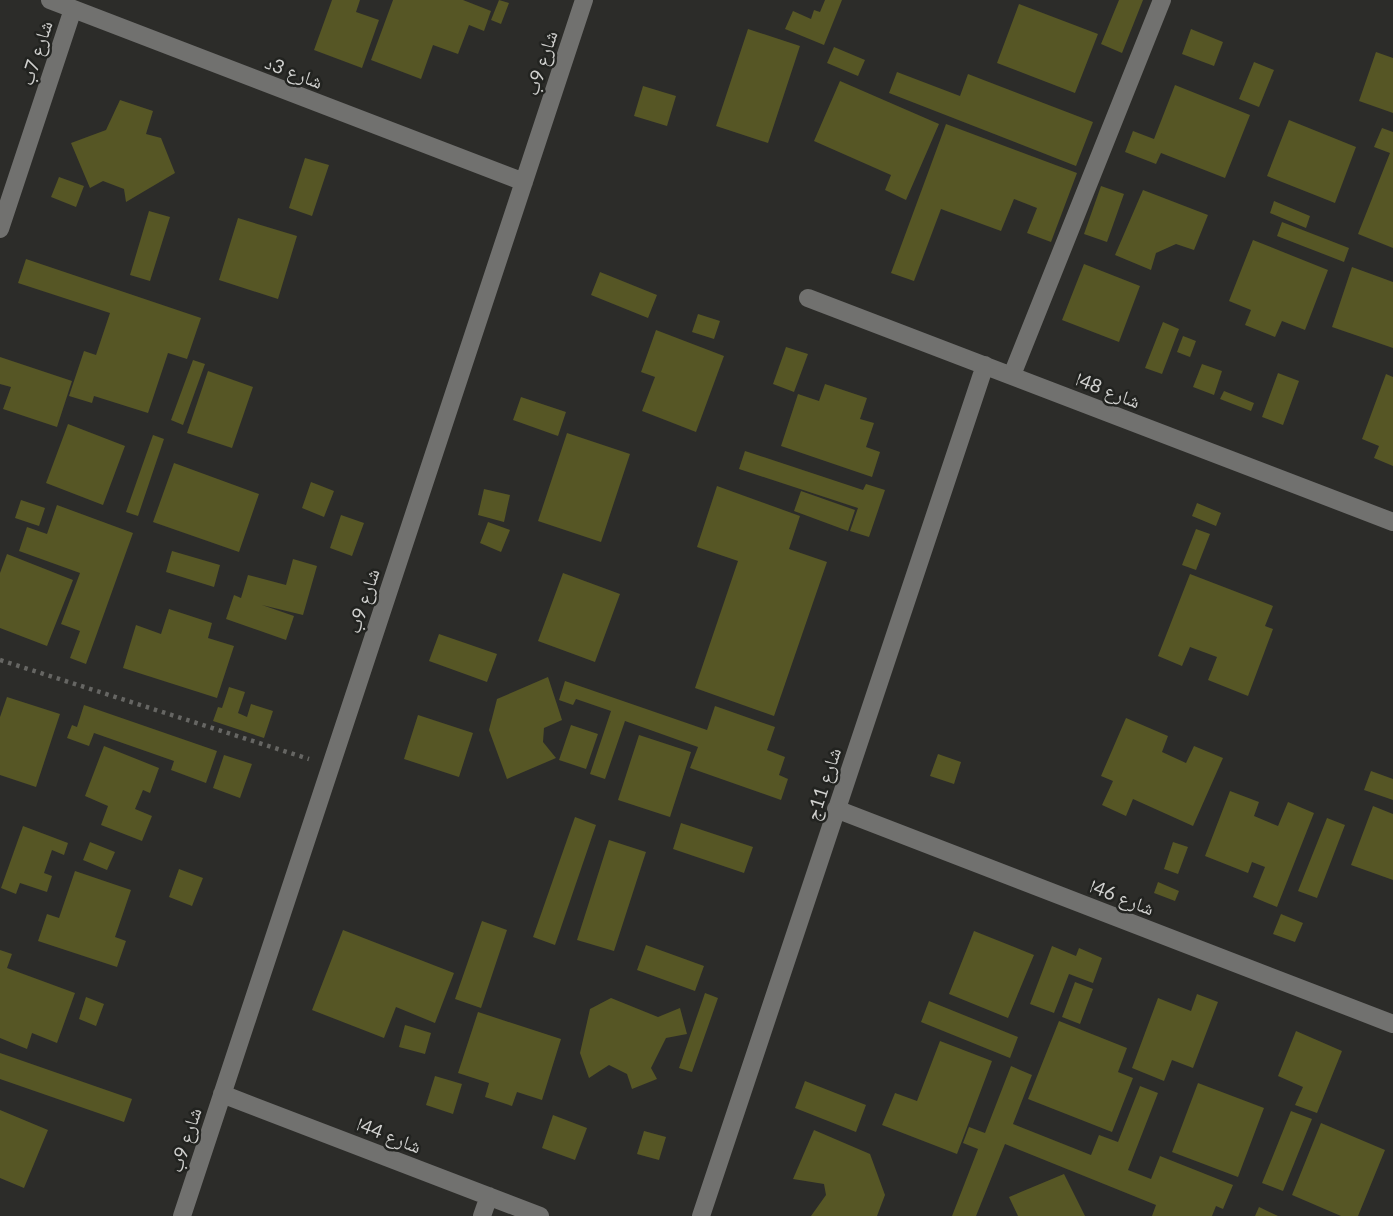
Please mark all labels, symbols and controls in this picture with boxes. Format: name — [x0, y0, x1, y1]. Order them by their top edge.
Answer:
street label: شارع 7ب — [14, 18, 58, 88]
street label: شارع 9ب — [519, 28, 563, 98]
street label: شارع 3د — [262, 50, 326, 94]
street label: شارع 48ا — [1072, 367, 1144, 413]
street label: شارع 9ب — [341, 566, 385, 636]
street label: شارع 11ج — [800, 745, 846, 823]
street label: شارع 46ا — [1086, 874, 1158, 920]
street label: شارع 9ب — [163, 1105, 207, 1175]
street label: شارع 44ا — [353, 1112, 425, 1158]

